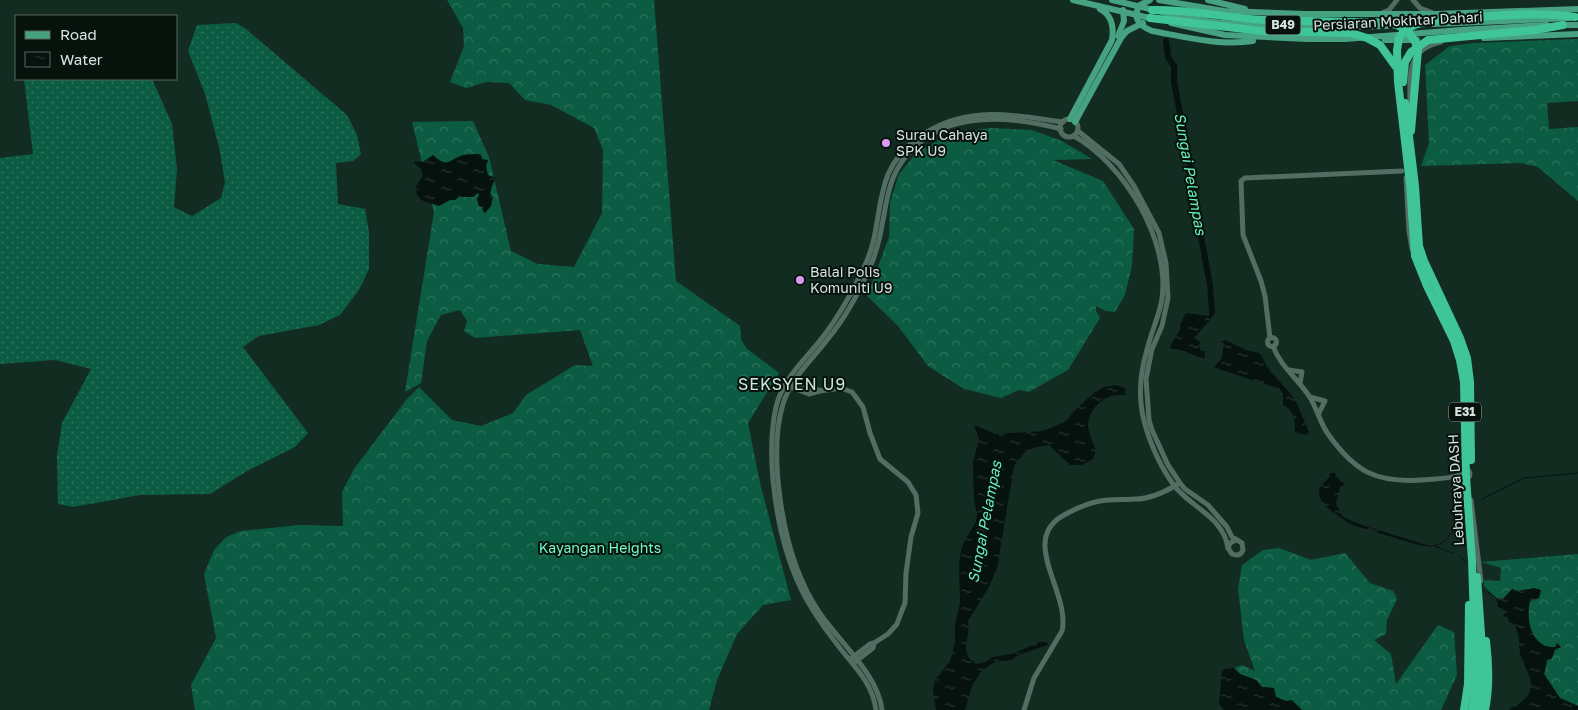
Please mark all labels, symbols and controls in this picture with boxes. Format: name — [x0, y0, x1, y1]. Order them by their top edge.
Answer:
street label: Persiaran Mokhtar Dahari — [1313, 8, 1483, 33]
legend — [15, 15, 178, 80]
road number: B49 — [1266, 16, 1300, 34]
text: Road — [60, 25, 97, 43]
text: Water — [60, 50, 103, 68]
water label: Sungai Pelampas — [1170, 111, 1211, 238]
place label: Surau Cahaya SPK U9 — [896, 126, 988, 159]
marker: Surau Cahaya SPK U9 — [880, 137, 892, 149]
place label: Balai Polis Komuniti U9 — [810, 263, 893, 296]
marker: Balai Polis Komuniti U9 — [794, 274, 806, 286]
district label: SEKSYEN U9 — [738, 374, 846, 394]
road number: E31 — [1449, 402, 1481, 422]
street label: Lebuhraya DASH — [1444, 434, 1467, 546]
water label: Sungai Pelampas — [963, 458, 1006, 585]
park label: Kayangan Heights — [539, 539, 661, 556]

